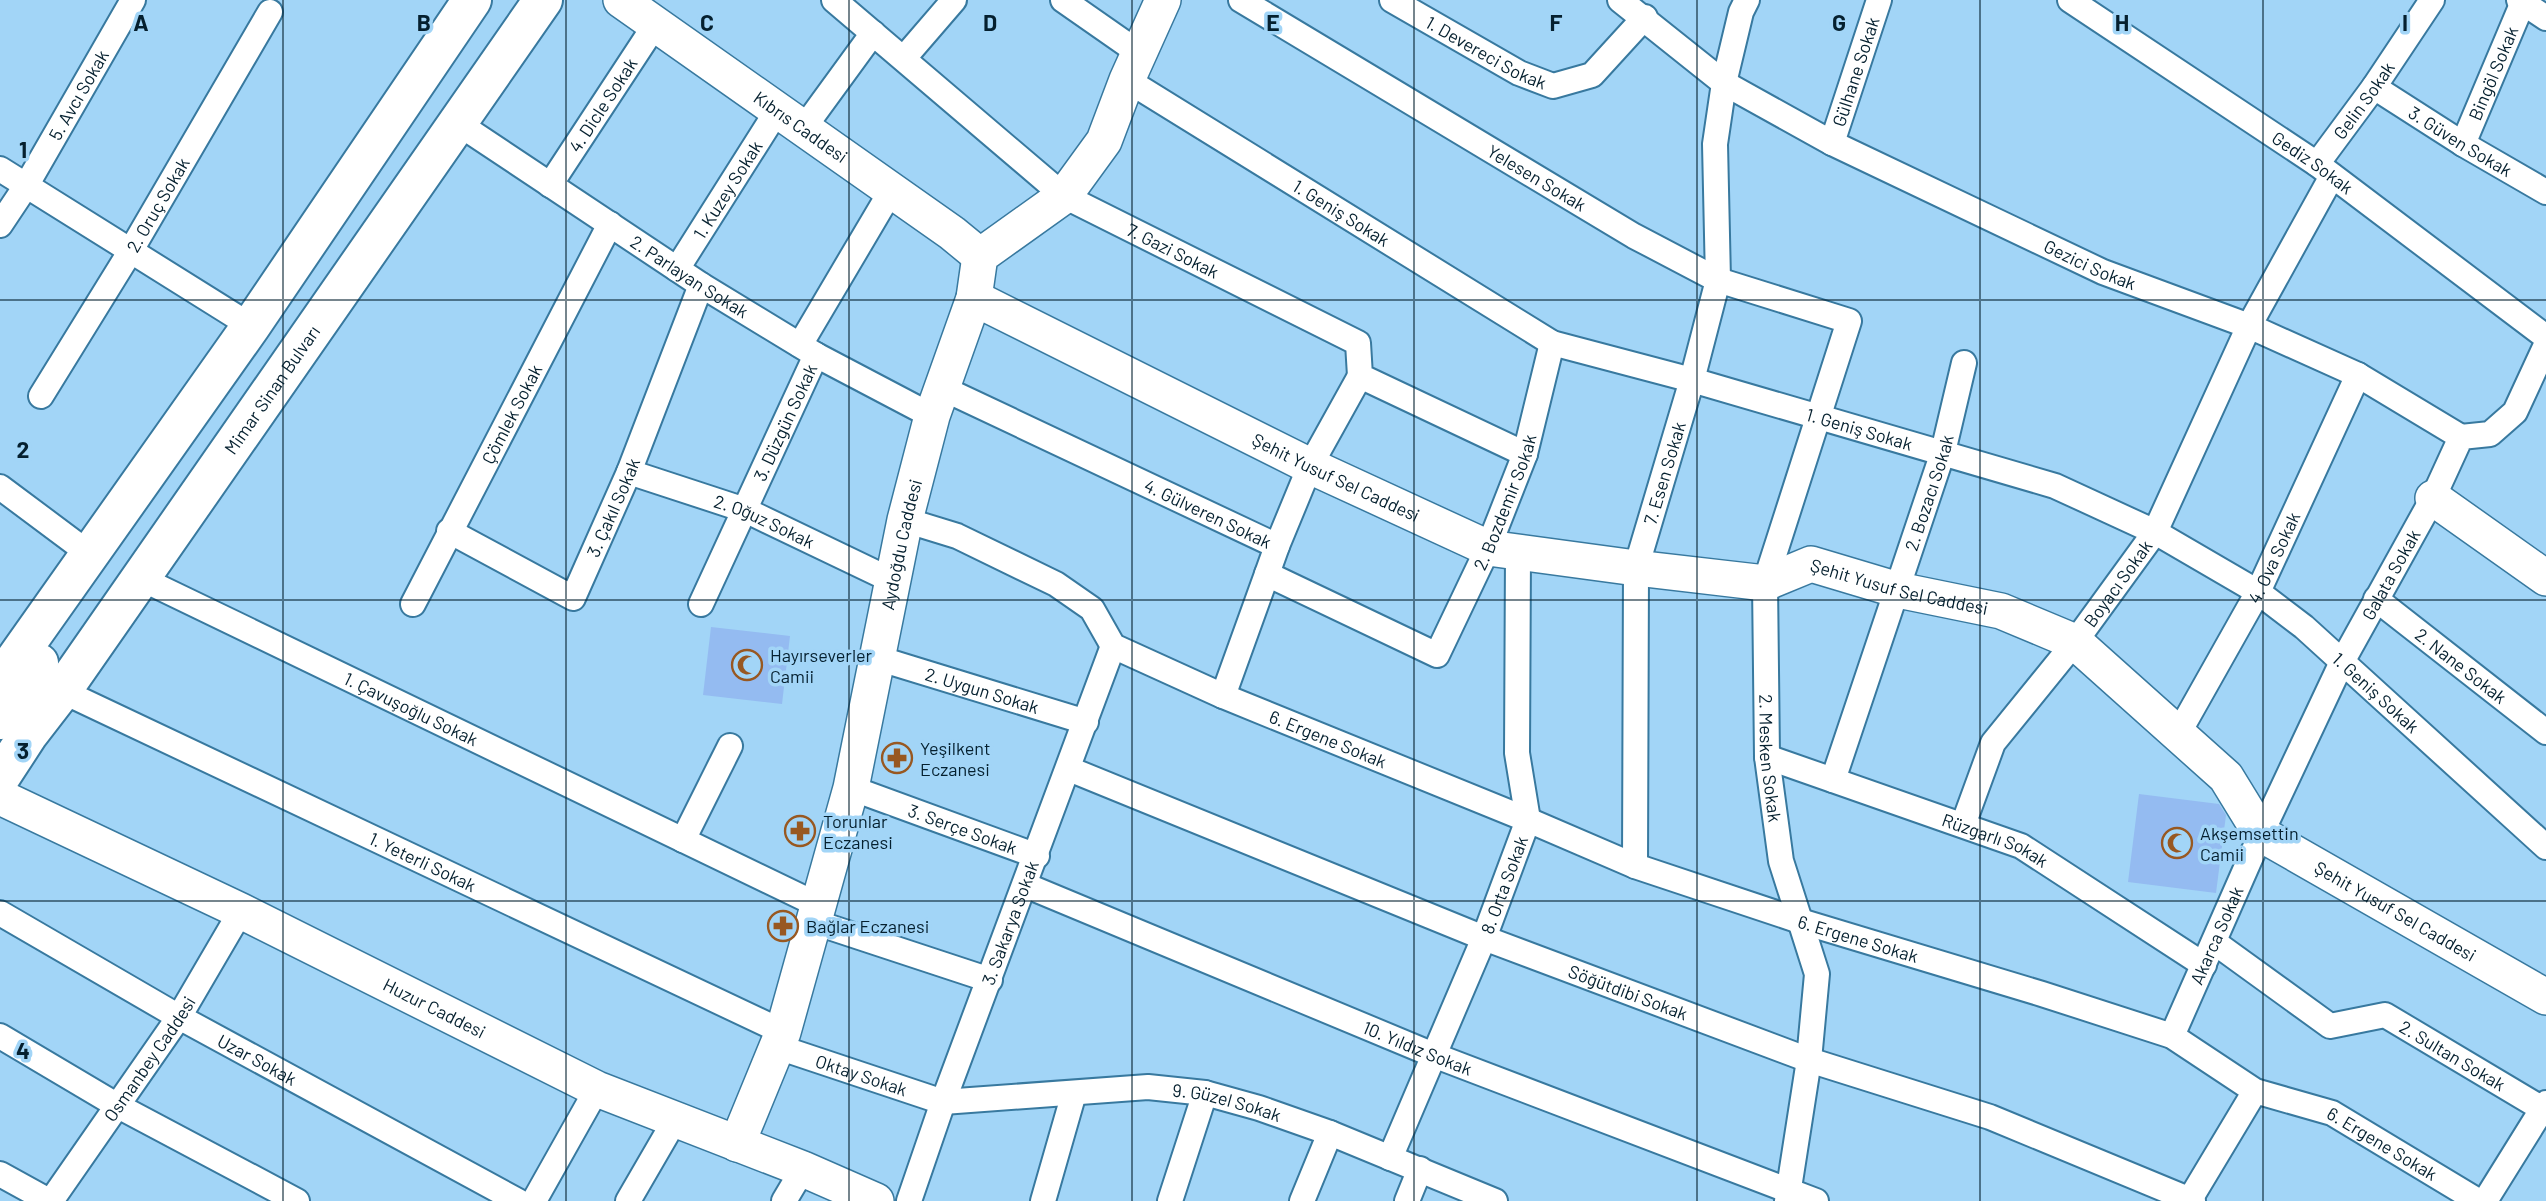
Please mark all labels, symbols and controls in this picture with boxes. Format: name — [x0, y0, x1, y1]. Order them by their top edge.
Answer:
text: A — [133, 8, 149, 36]
text: B — [417, 8, 431, 36]
text: C — [700, 8, 714, 36]
text: D — [983, 8, 997, 36]
text: E — [1266, 8, 1280, 36]
text: F — [1550, 8, 1563, 36]
text: H — [2115, 8, 2129, 36]
text: I — [2402, 8, 2408, 36]
street label: 1. Devereci Sokak — [1422, 11, 1550, 94]
street label: Gülhane Sokak — [1827, 14, 1883, 130]
street label: Bingöl Sokak — [2463, 23, 2523, 123]
street label: 5. Avcı Sokak — [44, 46, 113, 144]
street label: 4. Dicle Sokak — [564, 53, 642, 156]
street label: Gelin Sokak — [2328, 57, 2399, 143]
street label: Kıbrıs Caddesi — [750, 86, 852, 167]
street label: 3. Güven Sokak — [2405, 101, 2516, 181]
street label: Gediz Sokak — [2268, 126, 2358, 198]
text: 1 — [19, 135, 27, 163]
street label: 1. Kuzey Sokak — [688, 136, 767, 243]
street label: Yelesen Sokak — [1483, 140, 1590, 216]
street label: 2. Oruç Sokak — [121, 153, 194, 256]
street label: 1. Geniş Sokak — [1289, 174, 1394, 251]
street label: 7. Gazi Sokak — [1123, 218, 1223, 283]
street label: 2. Parlayan Sokak — [626, 230, 753, 322]
street label: Gezici Sokak — [2041, 235, 2139, 294]
street label: Mimar Sinan Bulvarı — [219, 321, 324, 458]
street label: Çömlek Sokak — [477, 360, 546, 468]
street label: 3. Düzgün Sokak — [748, 360, 821, 484]
street label: 1. Geniş Sokak — [1804, 403, 1915, 455]
street label: 7. Esen Sokak — [1639, 419, 1690, 527]
street label: Şehit Yusuf Sel Caddesi — [1249, 428, 1423, 526]
street label: 2. Bozdemir Sokak — [1468, 432, 1540, 573]
street label: 2. Bozacı Sokak — [1900, 432, 1958, 554]
text: 2 — [17, 435, 29, 463]
street label: 3. Çakıl Sokak — [582, 455, 644, 560]
street label: 4. Gülveren Sokak — [1141, 474, 1275, 553]
street label: Aydoğdu Caddesi — [876, 477, 926, 612]
street label: 2. Oğuz Sokak — [711, 490, 818, 553]
street label: 4. Ova Sokak — [2243, 508, 2304, 607]
street label: Galata Sokak — [2357, 525, 2425, 624]
street label: Boyacı Sokak — [2079, 535, 2157, 631]
street label: Şehit Yusuf Sel Caddesi — [1808, 553, 1990, 619]
street label: 2. Nane Sokak — [2411, 623, 2511, 708]
place label: Hayırseverler Camii — [770, 644, 873, 687]
street label: 1. Geniş Sokak — [2328, 647, 2424, 737]
mosque icon: Hayırseverler Camii — [730, 648, 764, 682]
street label: 2. Uygun Sokak — [923, 662, 1042, 718]
street label: 1. Çavuşoğlu Sokak — [341, 667, 482, 750]
street label: 2. Mesken Sokak — [1755, 694, 1787, 823]
street label: 6. Ergene Sokak — [1266, 705, 1390, 772]
text: 3 — [17, 736, 29, 764]
place label: Yeşilkent Eczanesi — [920, 737, 991, 780]
pharmacy icon: Yeşilkent Eczanesi — [880, 741, 914, 775]
street label: 3. Serçe Sokak — [905, 799, 1020, 859]
street label: Rüzgarlı Sokak — [1939, 808, 2053, 872]
place label: Torunlar Eczanesi — [823, 810, 893, 853]
pharmacy icon: Torunlar Eczanesi — [783, 814, 817, 848]
place label: Akşemsettin Camii — [2200, 822, 2299, 865]
mosque icon: Akşemsettin Camii — [2160, 826, 2194, 860]
street label: 1. Yeterli Sokak — [366, 827, 480, 896]
street label: 8. Orta Sokak — [1476, 833, 1532, 937]
street label: Şehit Yusuf Sel Caddesi — [2311, 856, 2480, 966]
street label: 3. Sakarya Sokak — [977, 857, 1043, 988]
street label: Akarca Sokak — [2185, 883, 2248, 988]
pharmacy icon: Bağlar Eczanesi — [766, 909, 800, 943]
street label: 6. Ergene Sokak — [1795, 910, 1921, 967]
place label: Bağlar Eczanesi — [806, 915, 929, 937]
street label: Söğütdibi Sokak — [1565, 960, 1691, 1024]
street label: Huzur Caddesi — [380, 973, 489, 1043]
street label: Osmanbey Caddesi — [99, 992, 200, 1126]
street label: 2. Sultan Sokak — [2396, 1015, 2509, 1095]
street label: 10. Yıldız Sokak — [1360, 1016, 1475, 1080]
street label: Uzar Sokak — [214, 1029, 300, 1090]
text: 4 — [16, 1036, 30, 1064]
street label: Oktay Sokak — [813, 1049, 910, 1100]
street label: 9. Güzel Sokak — [1171, 1079, 1284, 1126]
street label: 6. Ergene Sokak — [2323, 1102, 2441, 1185]

